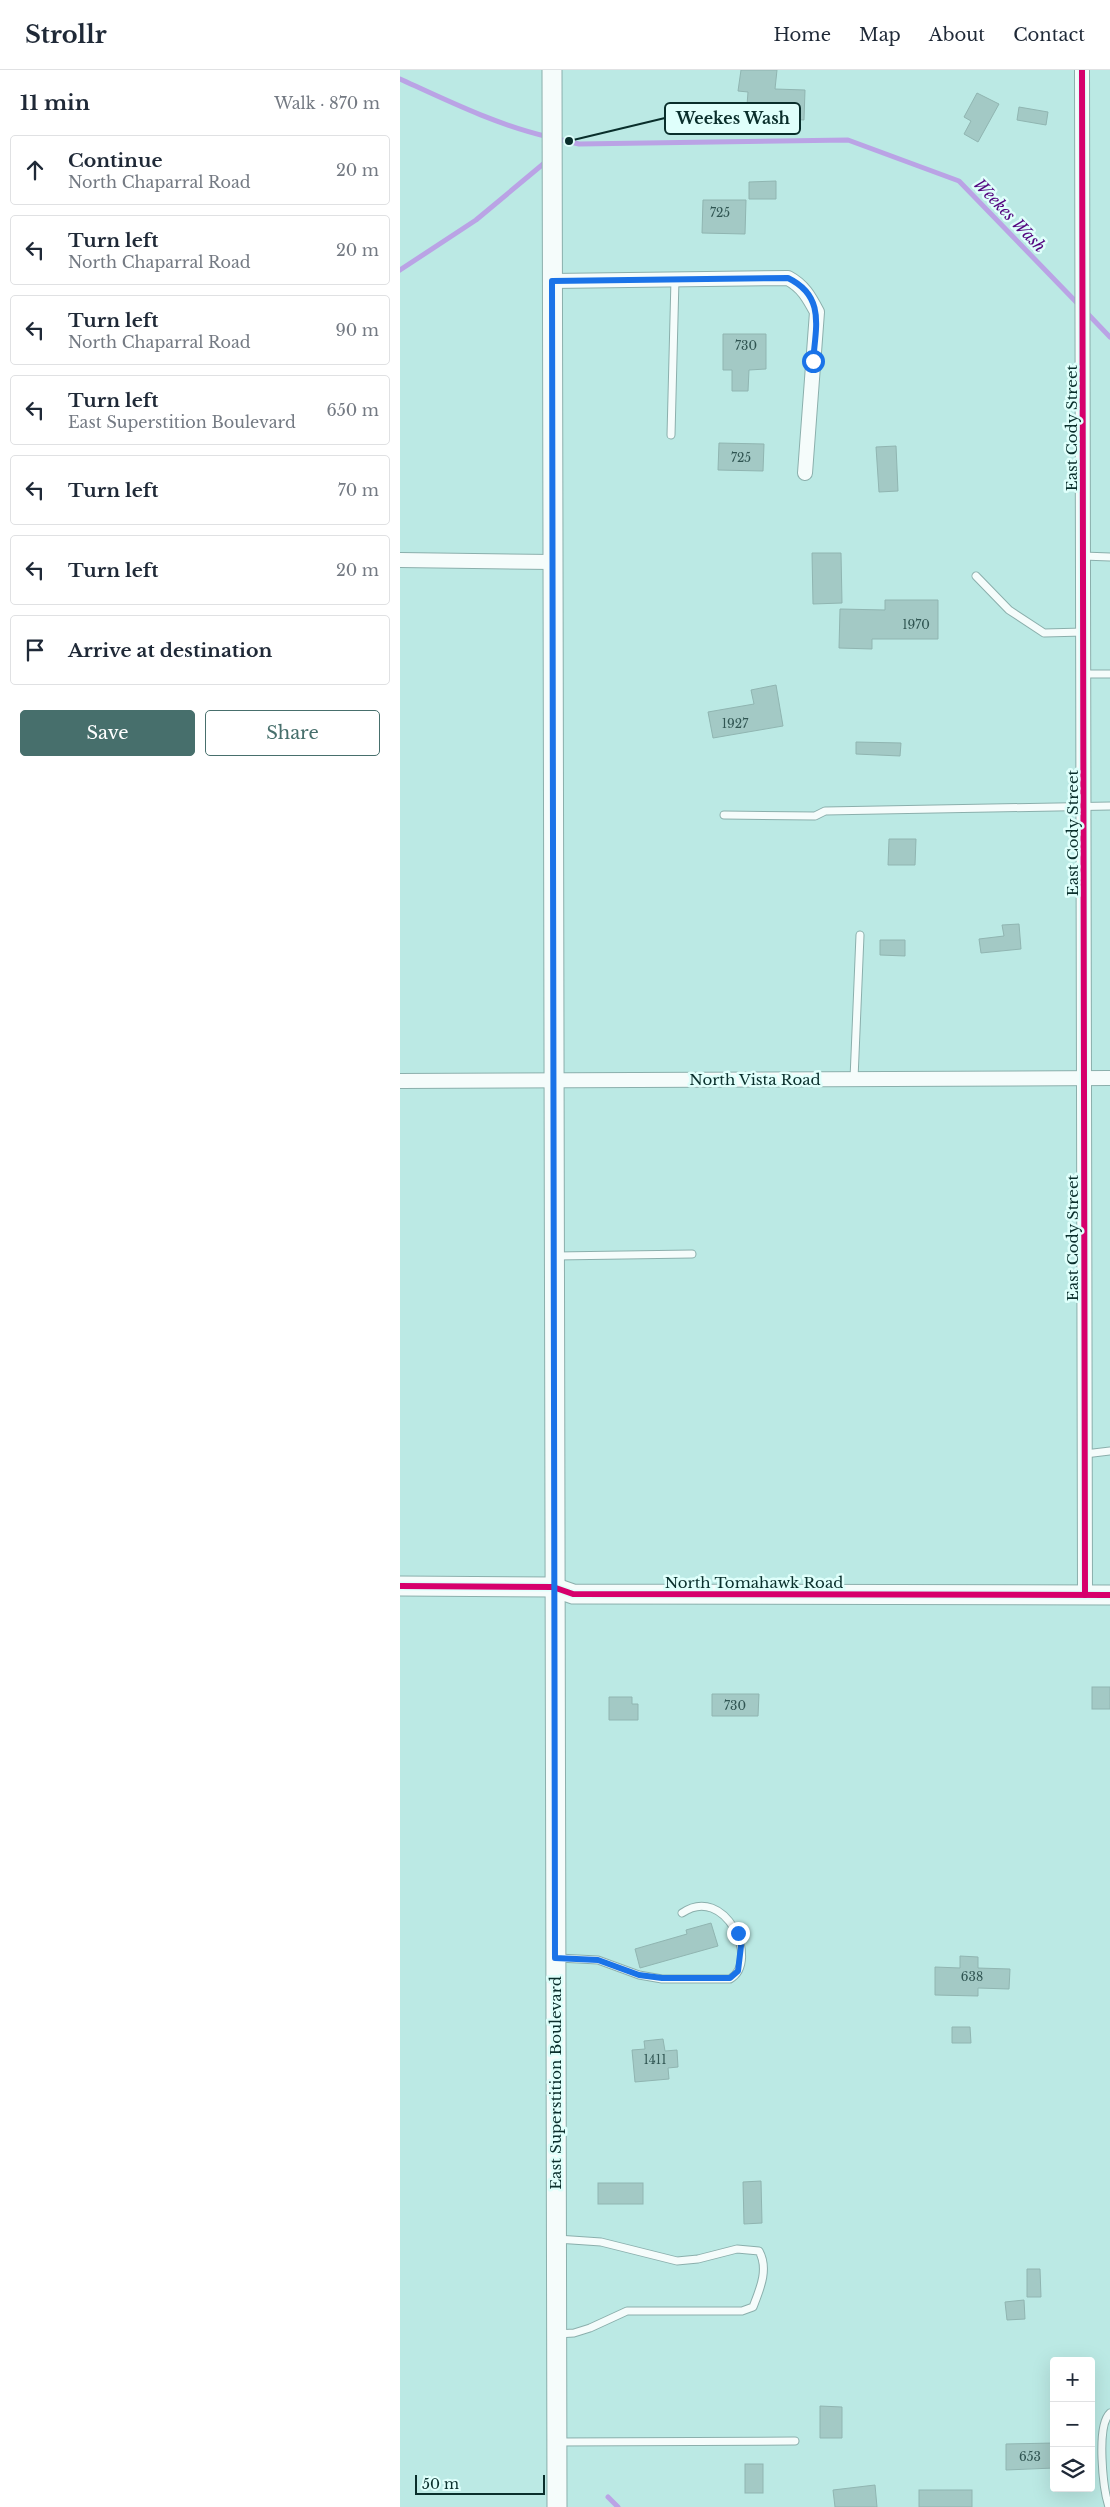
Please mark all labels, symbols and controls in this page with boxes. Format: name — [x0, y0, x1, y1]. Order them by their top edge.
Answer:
text: Strollr — [25, 20, 107, 49]
text: Home — [773, 24, 831, 46]
text: Map — [859, 24, 901, 46]
text: About — [929, 24, 985, 46]
text: Contact — [1013, 24, 1085, 46]
text: 11 min — [20, 90, 90, 116]
text: Walk · 870 m — [274, 93, 380, 113]
callout: Weekes Wash — [665, 103, 800, 134]
text: Weekes Wash — [675, 108, 791, 128]
text: Continue — [68, 149, 163, 172]
icon: ahead — [21, 156, 49, 184]
text: 20 m — [336, 160, 379, 180]
text: North Chaparral Road — [68, 172, 251, 192]
water label: Weekes Wash — [970, 174, 1050, 256]
house number: 725 — [710, 205, 730, 220]
text: Turn left — [68, 229, 159, 252]
icon: left — [21, 236, 49, 264]
text: 20 m — [336, 240, 379, 260]
text: North Chaparral Road — [68, 252, 251, 272]
text: Turn left — [68, 309, 159, 332]
icon: left — [21, 316, 49, 344]
text: 90 m — [336, 320, 379, 340]
text: North Chaparral Road — [68, 332, 251, 352]
house number: 730 — [735, 338, 757, 353]
route start — [802, 350, 825, 373]
street label: East Cody Street — [1062, 364, 1081, 491]
text: Turn left — [68, 389, 159, 412]
icon: left — [21, 396, 49, 424]
text: 650 m — [326, 400, 379, 420]
text: East Superstition Boulevard — [68, 412, 296, 432]
house number: 725 — [731, 450, 751, 465]
icon: left — [21, 476, 49, 504]
text: Turn left — [68, 479, 159, 502]
text: 70 m — [338, 480, 379, 500]
icon: left — [21, 556, 49, 584]
text: Turn left — [68, 559, 159, 582]
text: 20 m — [336, 560, 379, 580]
house number: 1970 — [902, 617, 930, 632]
icon: arrive — [21, 636, 49, 664]
text: Arrive at destination — [68, 639, 272, 662]
button: Save — [20, 710, 195, 756]
button: Share — [205, 710, 380, 756]
house number: 1927 — [722, 716, 749, 731]
street label: East Cody Street — [1063, 769, 1082, 896]
street label: North Vista Road — [689, 1070, 821, 1089]
street label: East Cody Street — [1063, 1174, 1082, 1301]
street label: North Tomahawk Road — [665, 1573, 843, 1592]
house number: 730 — [724, 1698, 746, 1713]
route end — [727, 1922, 750, 1945]
house number: 638 — [961, 1969, 983, 1984]
street label: East Superstition Boulevard — [546, 1976, 565, 2190]
house number: 1411 — [643, 2052, 667, 2067]
map controls — [1050, 2357, 1095, 2492]
button: + — [1050, 2357, 1095, 2402]
button: − — [1050, 2402, 1095, 2447]
button: layers — [1050, 2447, 1095, 2492]
house number: 653 — [1019, 2449, 1041, 2464]
scale bar — [415, 2472, 545, 2495]
text: 50 m — [422, 2475, 459, 2493]

